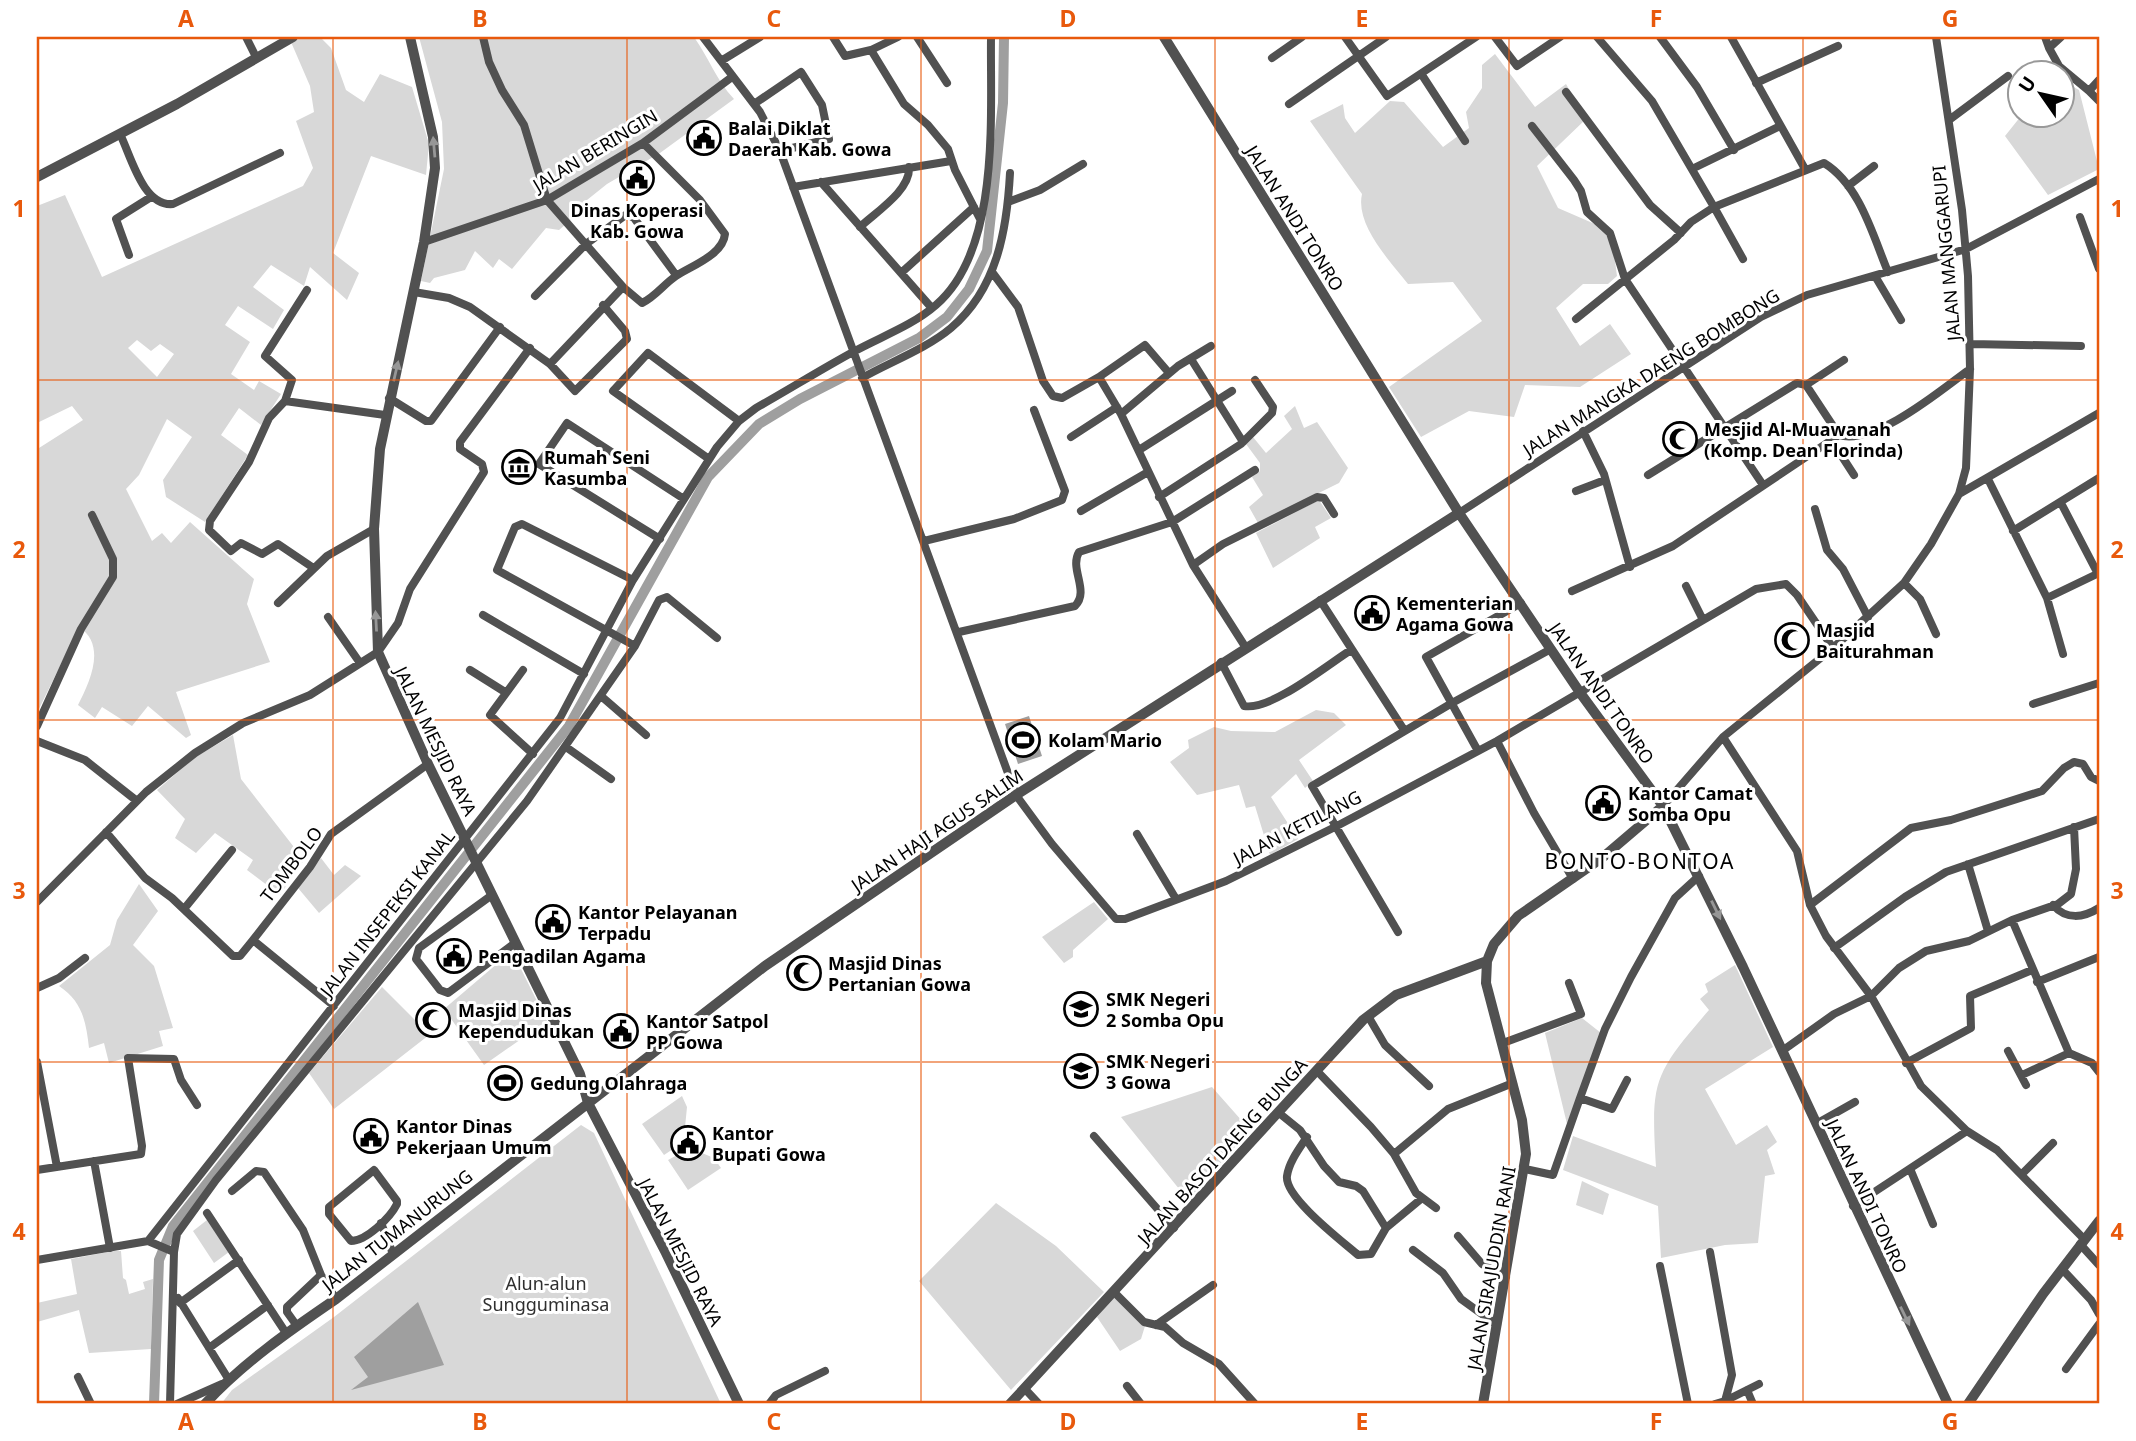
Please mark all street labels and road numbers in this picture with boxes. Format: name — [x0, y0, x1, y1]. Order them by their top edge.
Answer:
street label: JALAN BERINGIN — [527, 103, 662, 198]
street label: JALAN ANDI TONRO — [1239, 139, 1350, 295]
street label: JALAN MANGGARUPI — [1926, 164, 1966, 344]
street label: JALAN MANGKA DAENG BOMBONG — [1517, 283, 1784, 462]
street label: JALAN ANDI TONRO — [1543, 616, 1660, 768]
street label: JALAN MESJID RAYA — [389, 661, 483, 820]
street label: JALAN HAJI AGUS SALIM — [845, 763, 1028, 898]
street label: JALAN KETILANG — [1227, 784, 1365, 871]
street label: TOMBOLO — [255, 821, 327, 907]
street label: JALAN INSEPEKSI KANAL — [313, 825, 460, 1003]
street label: JALAN BASOI DAENG BUNGA — [1131, 1052, 1312, 1251]
street label: JALAN ANDI TONRO — [1820, 1113, 1913, 1277]
street label: JALAN TUMANURUNG — [315, 1164, 477, 1298]
street label: JALAN SIRAJUDDIN RANI — [1461, 1164, 1521, 1374]
street label: JALAN MESJID RAYA — [632, 1172, 729, 1330]

